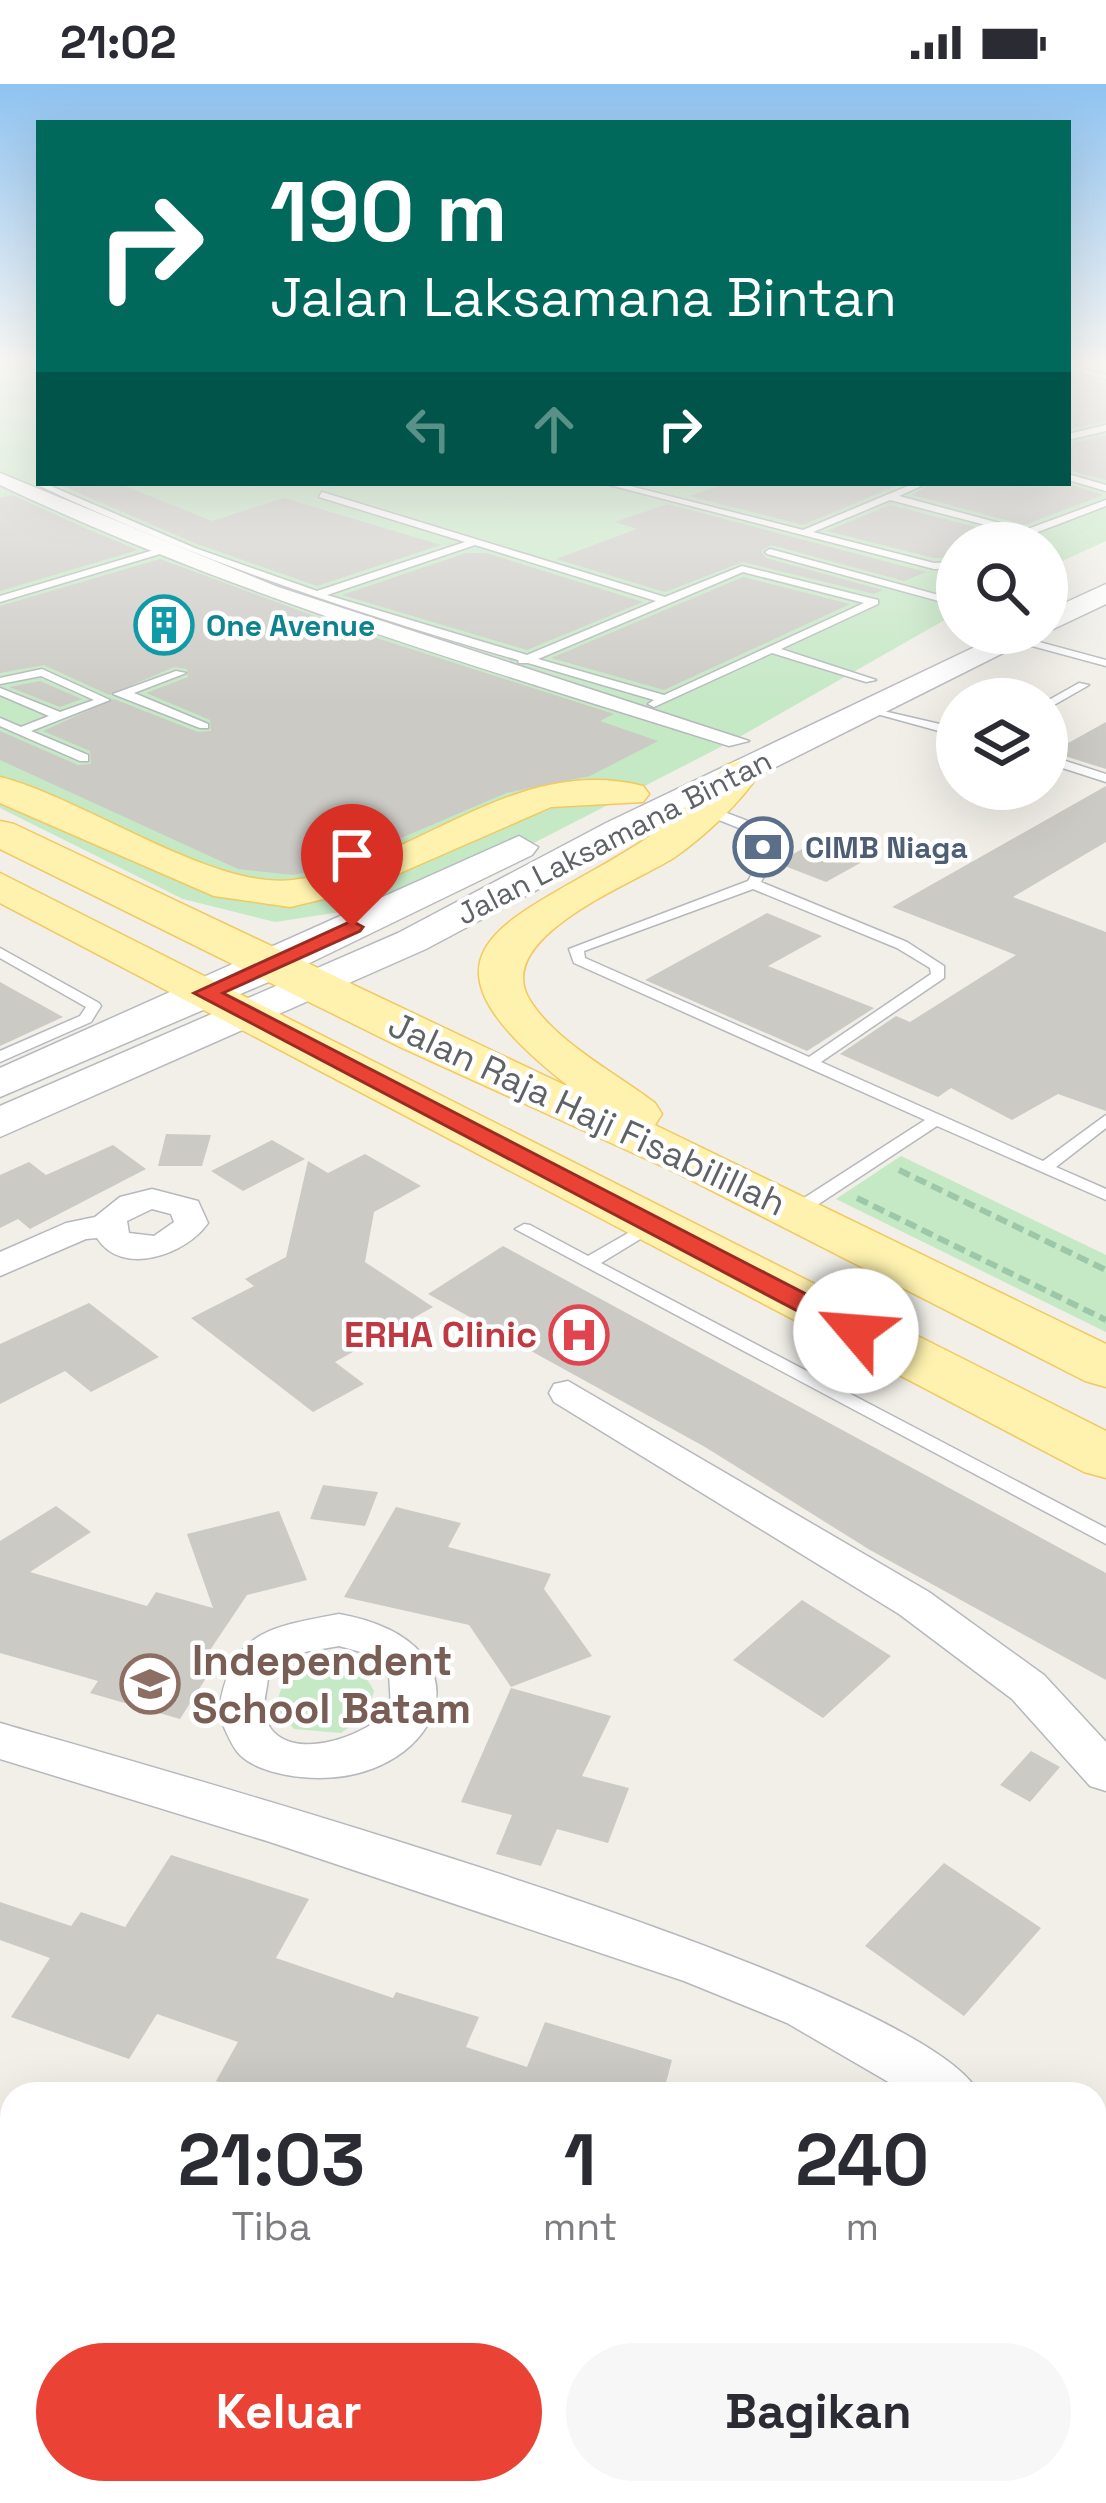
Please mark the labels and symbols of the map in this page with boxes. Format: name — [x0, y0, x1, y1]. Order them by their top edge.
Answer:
building icon: One Avenue — [133, 594, 195, 656]
place label: One Avenue — [206, 606, 375, 645]
street label: Jalan Laksamana Bintan — [450, 741, 778, 933]
pin — [301, 804, 403, 927]
bank icon: CIMB Niaga — [732, 816, 794, 878]
place label: CIMB Niaga — [805, 828, 968, 867]
street label: Jalan Raja Haji Fisabilillah — [381, 1002, 793, 1226]
position arrow — [793, 1268, 919, 1394]
hospital icon: ERHA Clinic — [548, 1304, 610, 1366]
place label: ERHA Clinic — [344, 1312, 537, 1358]
place label: Independent School Batam — [192, 1634, 471, 1735]
school or university icon: Independent School Batam — [119, 1653, 181, 1715]

